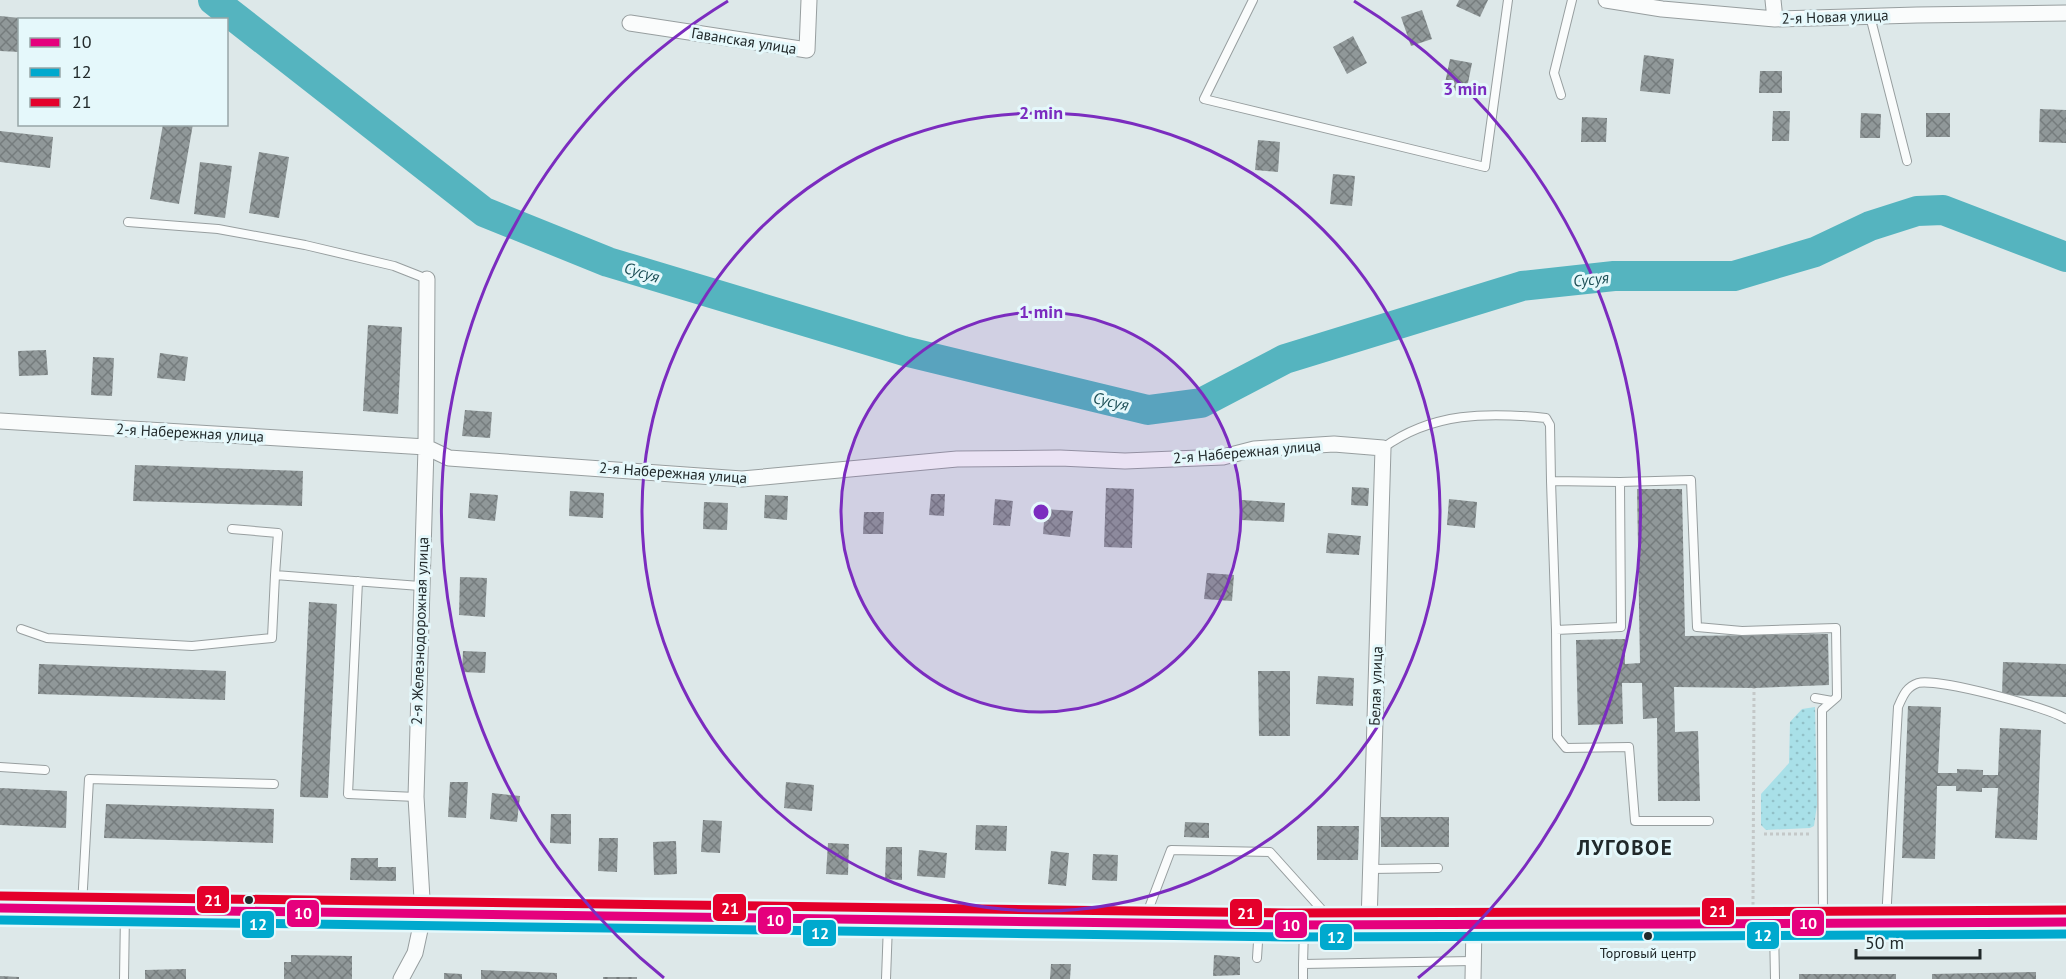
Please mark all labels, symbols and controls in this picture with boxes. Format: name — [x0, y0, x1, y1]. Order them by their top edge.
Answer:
street label: 2-я Новая улица — [1781, 5, 1889, 28]
legend — [18, 18, 228, 126]
street label: Гаванская улица — [690, 23, 798, 58]
text: 10 — [72, 30, 92, 53]
text: 12 — [72, 60, 92, 83]
text: 3 min — [1443, 77, 1487, 100]
text: 21 — [72, 90, 92, 113]
text: 2 min — [1019, 101, 1063, 124]
water label: Сусуя — [622, 257, 663, 287]
water label: Сусуя — [1572, 267, 1610, 291]
text: 1 min — [1019, 300, 1063, 323]
water label: Сусуя — [1091, 387, 1131, 415]
street label: 2-я Набережная улица — [115, 419, 265, 446]
street label: 2-я Набережная улица — [1172, 436, 1322, 467]
street label: 2-я Набережная улица — [598, 458, 748, 487]
centre of rings — [1031, 502, 1051, 522]
street label: 2-я Железнодорожная улица — [407, 537, 432, 725]
street label: Белая улица — [1365, 646, 1386, 726]
district label: ЛУГОВОЕ — [1576, 834, 1673, 861]
line badge: 21 — [196, 885, 230, 914]
text: 21 — [204, 890, 222, 910]
line badge: 21 — [712, 893, 747, 922]
unlabelled marker — [243, 894, 255, 906]
line badge: 21 — [1701, 897, 1735, 926]
text: 21 — [721, 898, 739, 918]
line badge: 21 — [1229, 898, 1263, 927]
line badge: 10 — [286, 899, 320, 928]
text: 21 — [1709, 901, 1727, 921]
text: 10 — [294, 903, 312, 923]
text: 21 — [1237, 903, 1255, 923]
line badge: 10 — [757, 906, 792, 935]
line badge: 10 — [1791, 909, 1825, 937]
line badge: 12 — [241, 910, 275, 939]
text: 10 — [766, 910, 784, 930]
line badge: 10 — [1274, 911, 1308, 939]
text: 10 — [1799, 913, 1817, 933]
text: 12 — [249, 914, 267, 934]
text: 10 — [1282, 915, 1300, 935]
line badge: 12 — [802, 919, 837, 947]
line badge: 12 — [1746, 921, 1780, 950]
scale bar — [1856, 922, 1980, 960]
text: 12 — [811, 923, 829, 943]
line badge: 12 — [1319, 923, 1353, 951]
text: 12 — [1754, 925, 1772, 945]
text: 12 — [1327, 927, 1345, 947]
marker: Торговый центр — [1642, 930, 1654, 942]
text: 50 m — [1865, 931, 1904, 954]
place label: Торговый центр — [1600, 944, 1696, 962]

